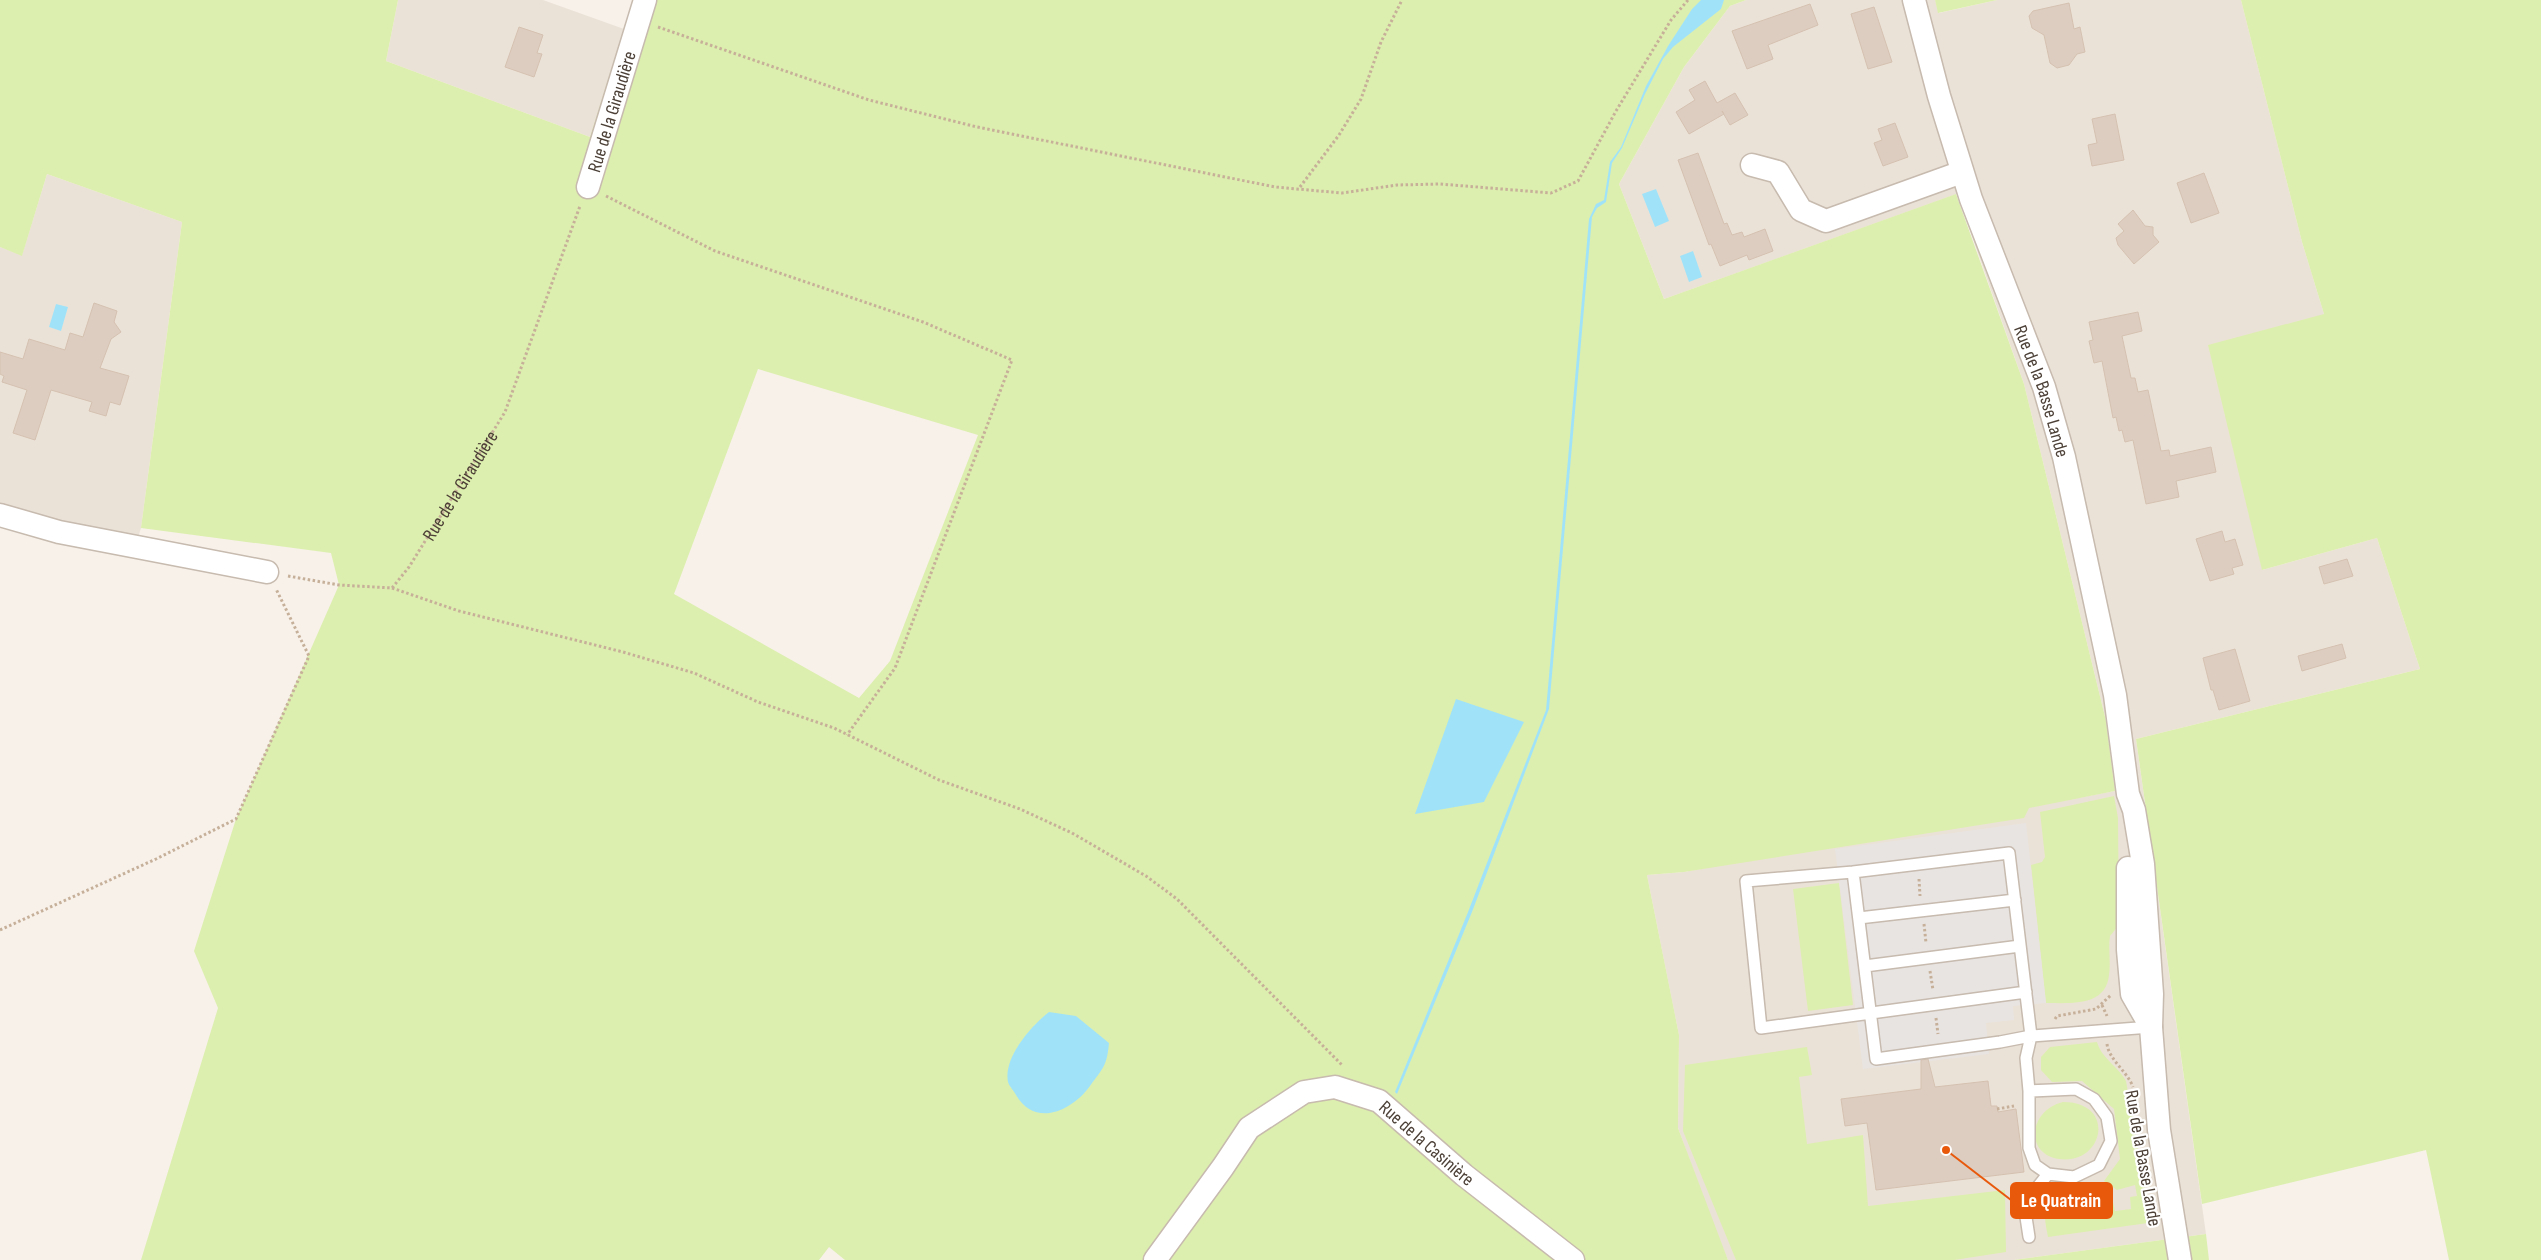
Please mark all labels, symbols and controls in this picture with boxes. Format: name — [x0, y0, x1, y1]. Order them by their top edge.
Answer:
street label: Rue de la Giraudière — [583, 49, 642, 175]
street label: Rue de la Basse Lande — [2008, 322, 2073, 460]
street label: Rue de la Giraudière — [418, 427, 504, 545]
street label: Rue de la Basse Lande — [2119, 1088, 2166, 1228]
street label: Rue de la Casinière — [1374, 1096, 1478, 1192]
callout: Le Quatrain — [2011, 1183, 2112, 1218]
text: Le Quatrain — [2021, 1189, 2101, 1213]

